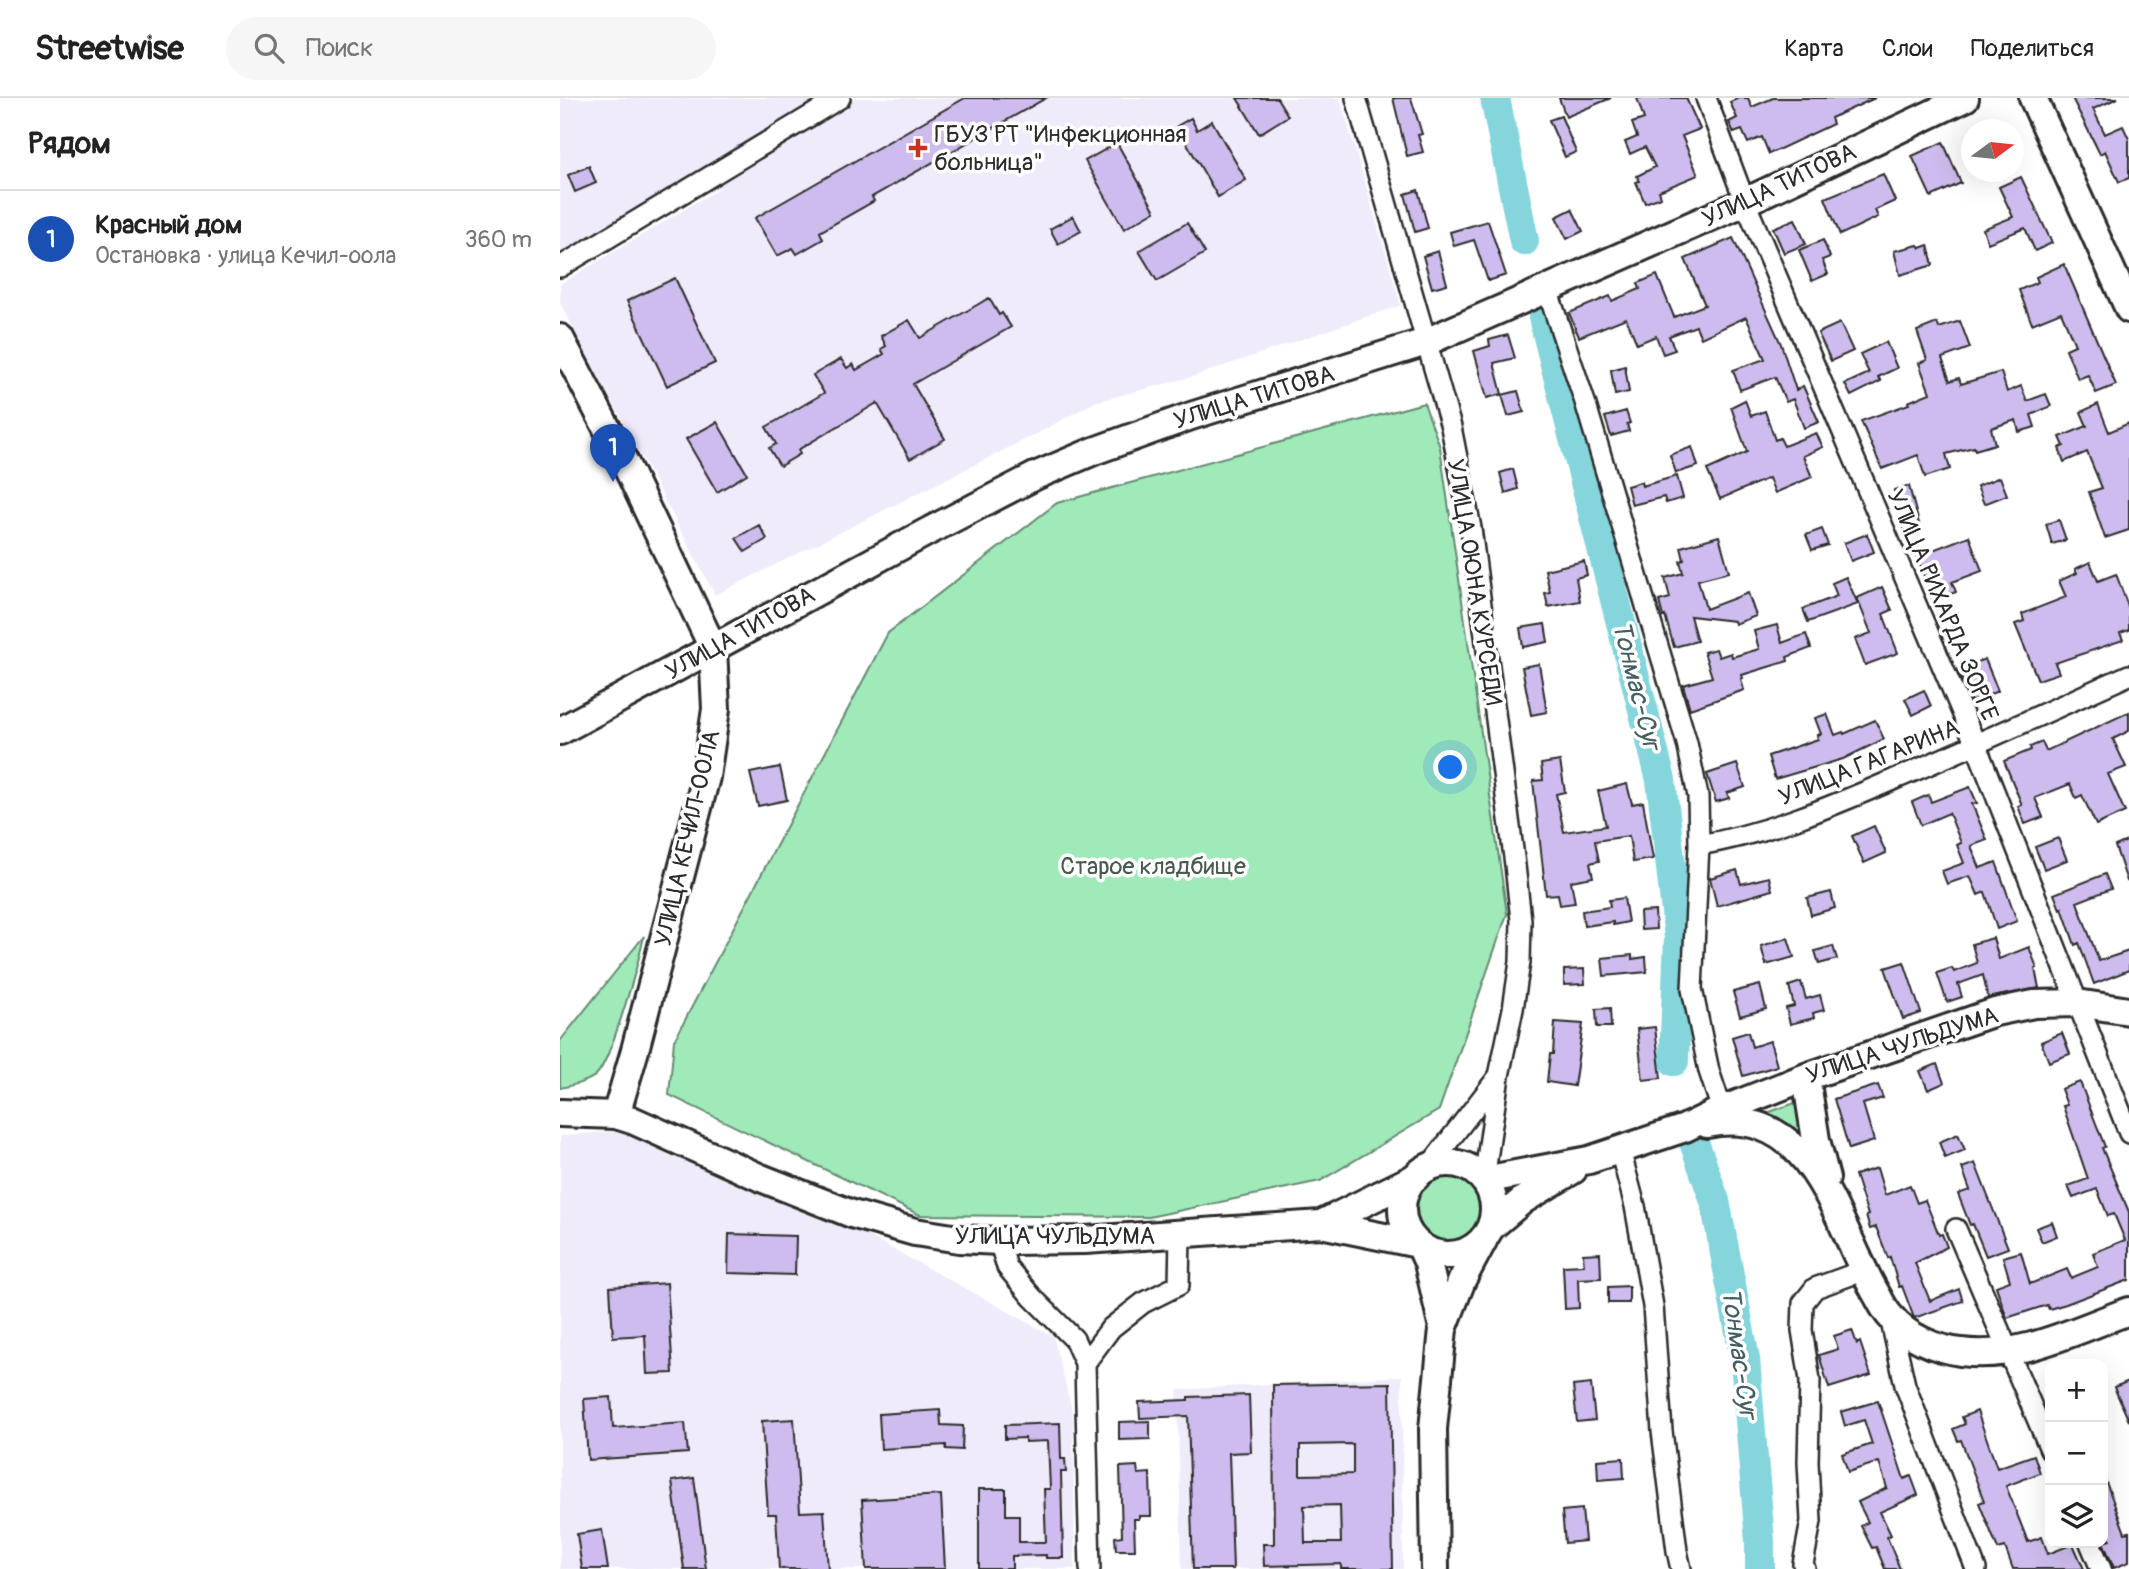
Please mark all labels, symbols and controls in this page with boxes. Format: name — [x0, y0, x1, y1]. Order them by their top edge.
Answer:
search box — [226, 17, 716, 80]
text: Streetwise — [35, 28, 184, 69]
icon: search — [250, 29, 288, 67]
text: Поиск — [306, 32, 373, 64]
text: Карта — [1784, 34, 1844, 63]
text: Слои — [1882, 34, 1933, 63]
text: Поделиться — [1971, 34, 2094, 63]
north arrow — [1961, 119, 2024, 182]
place label: ГБУЗ РТ "Инфекционная больница" — [934, 120, 1187, 177]
text: Рядом — [28, 125, 111, 162]
street label: УЛИЦА ТИТОВА — [1698, 137, 1861, 234]
marker: ГБУЗ РТ "Инфекционная больница" — [908, 138, 928, 158]
text: Красный дом — [95, 209, 242, 241]
text: 1 — [47, 225, 56, 254]
text: 360 m — [465, 225, 532, 254]
text: Остановка · улица Кечил-оола — [95, 241, 396, 270]
street label: УЛИЦА ТИТОВА — [1170, 359, 1338, 436]
pin: 1 — [590, 424, 636, 482]
street label: УЛИЦА ОЮНА КУРСЕДИ — [1441, 457, 1508, 707]
street label: УЛИЦА РИХАРДА ЗОРГЕ — [1881, 485, 2004, 725]
street label: УЛИЦА ТИТОВА — [660, 580, 820, 686]
water label: Тонмас-Суг — [1605, 618, 1668, 756]
street label: УЛИЦА ГАГАРИНА — [1775, 713, 1964, 812]
street label: УЛИЦА КЕЧИЛ-ООЛА — [648, 727, 726, 949]
your location — [1433, 750, 1467, 784]
park label: Старое кладбище — [1060, 852, 1246, 881]
street label: УЛИЦА ЧУЛЬДУМА — [1802, 1001, 2002, 1090]
street label: УЛИЦА ЧУЛЬДУМА — [955, 1222, 1155, 1251]
water label: Тонмас-Суг — [1714, 1286, 1764, 1423]
map controls — [2045, 1359, 2108, 1548]
button: + — [2045, 1359, 2108, 1422]
button: − — [2045, 1422, 2108, 1485]
button: layers — [2045, 1485, 2108, 1548]

